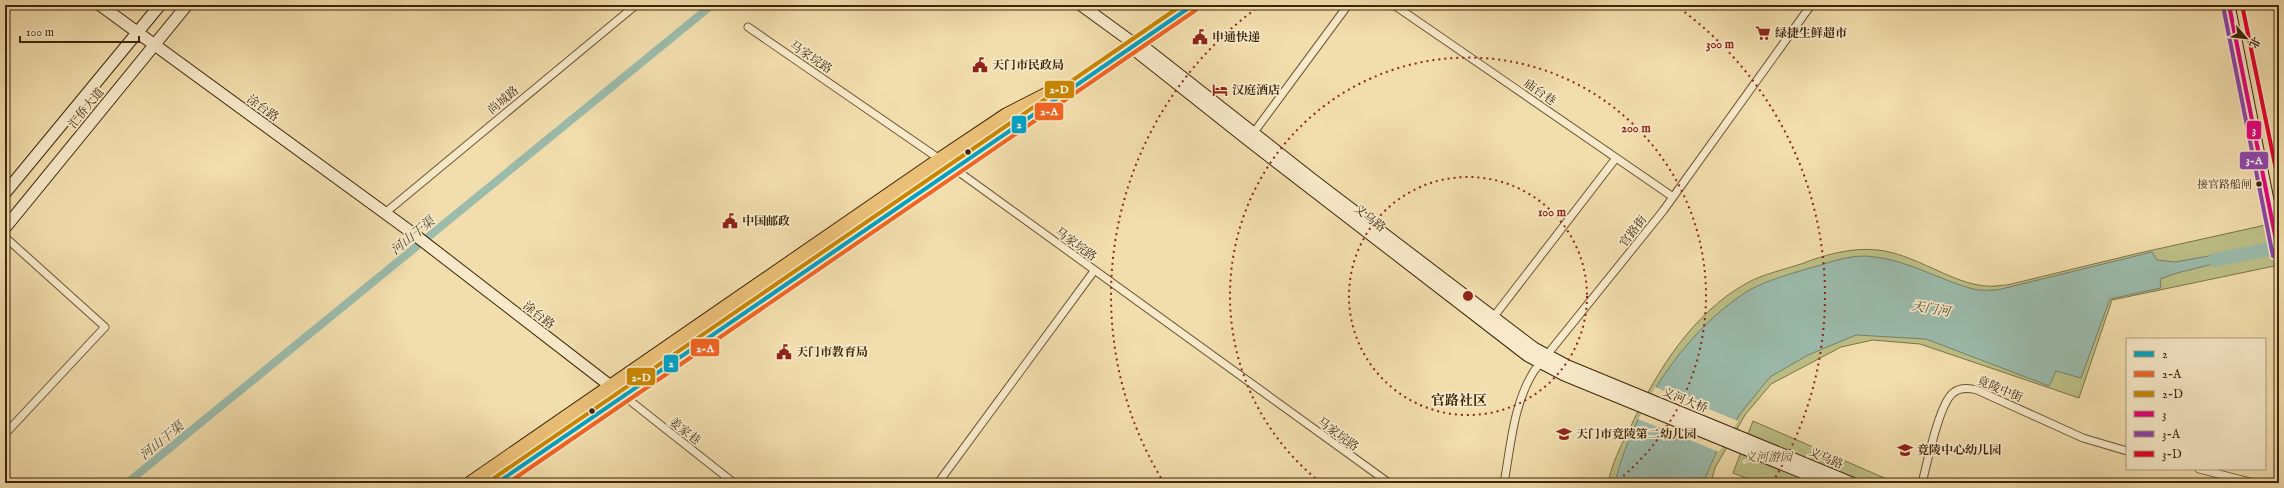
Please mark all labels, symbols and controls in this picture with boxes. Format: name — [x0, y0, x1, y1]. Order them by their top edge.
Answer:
scale bar — [20, 18, 139, 44]
north arrow — [2226, 18, 2266, 58]
supermarket icon: 绿捷生鲜超市 — [1754, 24, 1772, 42]
text: 100 m — [26, 25, 54, 40]
place label: 绿捷生鲜超市 — [1775, 26, 1847, 41]
public building icon: 申通快递 — [1191, 28, 1209, 46]
place label: 申通快递 — [1212, 30, 1260, 45]
text: 北 — [2245, 34, 2263, 50]
text: 300 m — [1706, 37, 1735, 52]
street label: 马家垸路 — [787, 38, 835, 77]
public building icon: 天门市民政局 — [971, 56, 989, 74]
place label: 天门市民政局 — [992, 58, 1064, 73]
street label: 庙台巷 — [1521, 76, 1559, 109]
line badge: 2-D — [1044, 80, 1075, 99]
hotel icon: 汉庭酒店 — [1211, 81, 1229, 99]
street label: 尚城路 — [485, 83, 522, 118]
text: 2-D — [1049, 83, 1069, 97]
place label: 汉庭酒店 — [1232, 83, 1280, 98]
street label: 汇侨大道 — [65, 85, 107, 132]
street label: 涂台路 — [244, 92, 282, 125]
line badge: 2-A — [1034, 102, 1064, 121]
text: 2-A — [1040, 105, 1058, 119]
line badge: 2 — [1011, 115, 1027, 134]
text: 2 — [1016, 118, 1022, 132]
line badge: 3 — [2246, 120, 2262, 140]
text: 200 m — [1621, 121, 1651, 136]
text: 3 — [2252, 124, 2256, 138]
unlabelled marker — [963, 147, 973, 157]
line badge: 3-A — [2239, 151, 2269, 170]
text: 3-A — [2246, 154, 2263, 168]
place label: 接官路船闸 — [2197, 178, 2252, 192]
marker: 接官路船闸 — [2254, 179, 2264, 189]
street label: 义乌路 — [1351, 201, 1388, 235]
text: 100 m — [1538, 205, 1567, 220]
water label: 河山干渠 — [387, 212, 440, 259]
public building icon: 中国邮政 — [721, 212, 739, 230]
street label: 官路街 — [1616, 212, 1651, 250]
place label: 中国邮政 — [742, 214, 790, 229]
street label: 马家垸路 — [1052, 224, 1100, 265]
centre of rings — [1461, 289, 1475, 303]
street label: 涂台路 — [520, 298, 557, 332]
water label: 天门河 — [1910, 298, 1953, 322]
line badge: 2-A — [690, 338, 720, 357]
legend — [2126, 338, 2266, 470]
text: 2-A — [696, 342, 714, 356]
public building icon: 天门市教育局 — [775, 343, 793, 361]
place label: 天门市教育局 — [796, 345, 868, 360]
text: 2 — [2162, 347, 2168, 362]
line badge: 2 — [663, 354, 679, 373]
text: 2 — [668, 357, 674, 371]
line badge: 2-D — [626, 367, 656, 386]
text: 2-A — [2162, 367, 2182, 382]
text: 2-D — [631, 371, 651, 385]
street label: 竟陵中街 — [1975, 373, 2026, 406]
street label: 义河大桥 — [1660, 385, 1710, 416]
text: 2-D — [2162, 387, 2183, 402]
district label: 官路社区 — [1431, 392, 1487, 410]
unlabelled marker — [587, 406, 597, 416]
text: 3 — [2162, 407, 2166, 422]
street label: 姜家巷 — [666, 414, 703, 448]
street label: 马家垸路 — [1314, 414, 1362, 455]
water label: 河山干渠 — [136, 417, 189, 464]
school or university icon: 天门市竟陵第二幼儿园 — [1555, 425, 1573, 443]
place label: 天门市竟陵第二幼儿园 — [1576, 427, 1696, 442]
text: 3-A — [2162, 427, 2181, 442]
school or university icon: 竟陵中心幼儿园 — [1896, 441, 1914, 459]
place label: 竟陵中心幼儿园 — [1917, 443, 2001, 458]
street label: 义乌路 — [1806, 445, 1845, 472]
text: 3-D — [2162, 447, 2182, 462]
park label: 义河游园 — [1744, 450, 1794, 465]

